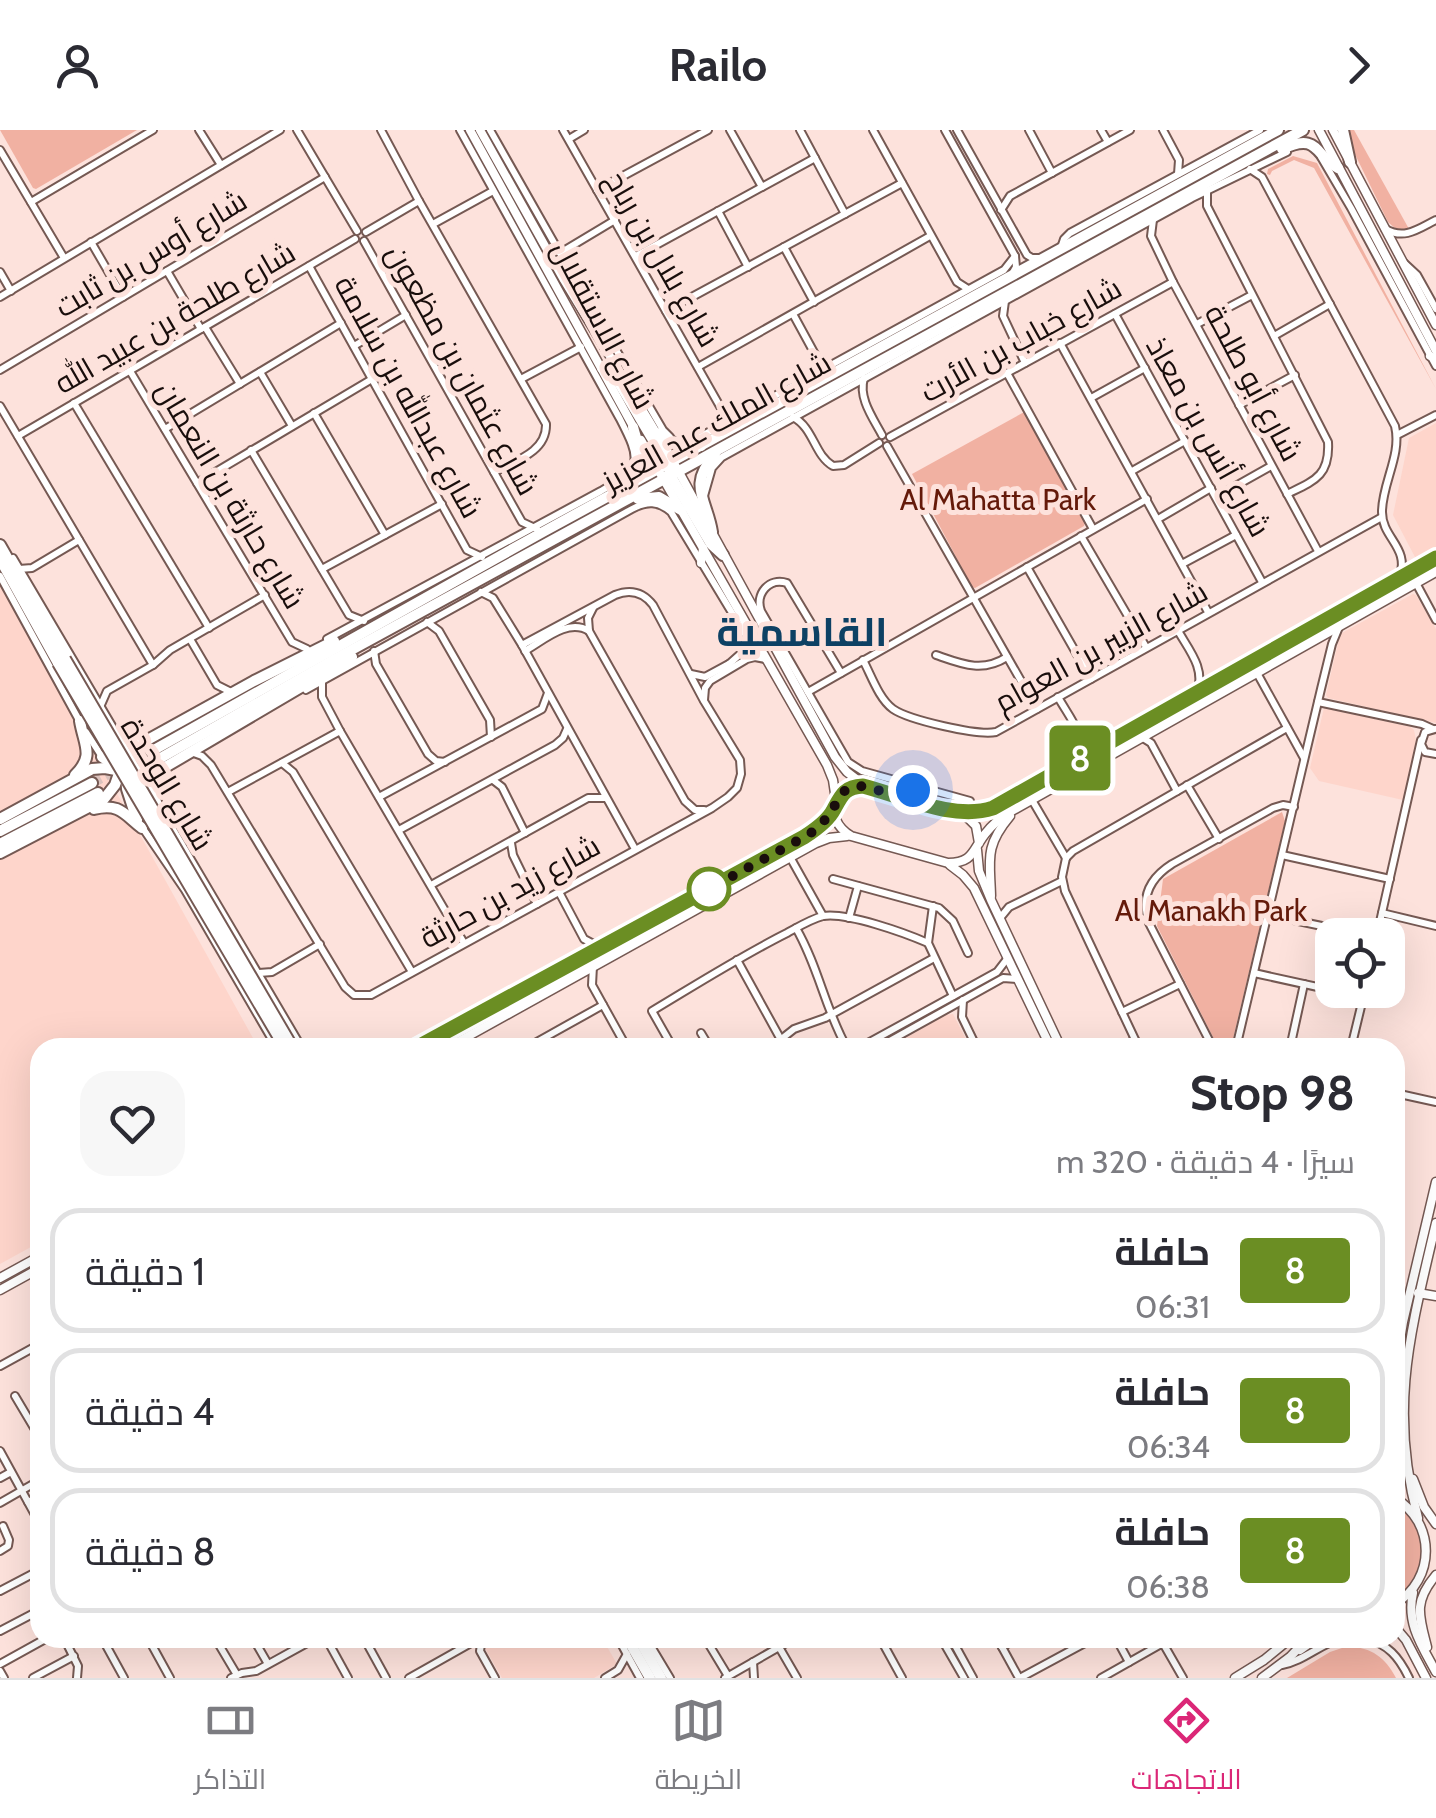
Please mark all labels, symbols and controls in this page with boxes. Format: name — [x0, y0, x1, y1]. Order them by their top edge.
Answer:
icon: person — [50, 38, 105, 93]
text: Railo — [669, 38, 767, 92]
icon: forward — [1331, 38, 1386, 93]
street label: شارع بلال بن رباح — [595, 164, 728, 355]
street label: شارع أوس بن ثابت — [48, 182, 255, 327]
street label: شارع طلحة بن عبيد الله — [47, 233, 303, 403]
street label: شارع الاستقلال — [542, 234, 663, 416]
street label: شارع عثمان بن مظعون — [376, 238, 547, 503]
street label: شارع عبدالله بن سلامة — [325, 269, 491, 525]
street label: شارع خباب بن الأرت — [914, 269, 1129, 412]
street label: شارع أبو طلحة — [1195, 298, 1310, 468]
street label: شارع أنس بن معاذ — [1137, 330, 1279, 544]
street label: شارع الملك عبد العزيز — [594, 344, 838, 502]
street label: شارع حارثة بن النعمان — [146, 374, 313, 616]
park label: Al Mahatta Park — [900, 481, 1097, 518]
street label: شارع الزبير بن العوام — [988, 573, 1215, 722]
district label: القاسمية — [717, 607, 887, 656]
street label: شارع الوحدة — [112, 710, 222, 858]
line badge: 8 — [1048, 726, 1112, 790]
text: 8 — [1069, 737, 1091, 780]
your location — [888, 765, 938, 815]
street label: شارع زيد بن حارثة — [413, 827, 607, 958]
unlabelled marker — [688, 868, 730, 910]
park label: Al Manakh Park — [1115, 892, 1308, 929]
map controls — [1315, 918, 1405, 1008]
button: locate — [1315, 918, 1405, 1008]
text: Stop 98 — [1190, 1064, 1355, 1122]
button: heart — [80, 1071, 185, 1176]
text: سيرًا · 4 دقيقة · 320 m — [1056, 1142, 1355, 1181]
text: حافلة — [1114, 1228, 1210, 1275]
text: 1 دقيقة — [85, 1248, 205, 1295]
text: 8 — [1284, 1249, 1306, 1292]
text: 06:31 — [1135, 1287, 1210, 1326]
text: حافلة — [1114, 1368, 1210, 1415]
text: 4 دقيقة — [85, 1388, 214, 1435]
text: 8 — [1284, 1389, 1306, 1432]
text: 06:34 — [1127, 1427, 1210, 1466]
text: حافلة — [1114, 1508, 1210, 1555]
text: 8 دقيقة — [85, 1528, 215, 1575]
text: 8 — [1284, 1529, 1306, 1572]
text: 06:38 — [1126, 1567, 1210, 1606]
tab: التذاكر — [194, 1693, 266, 1805]
tab: الخريطة — [655, 1693, 742, 1805]
tab: الاتجاهات — [1131, 1693, 1242, 1805]

